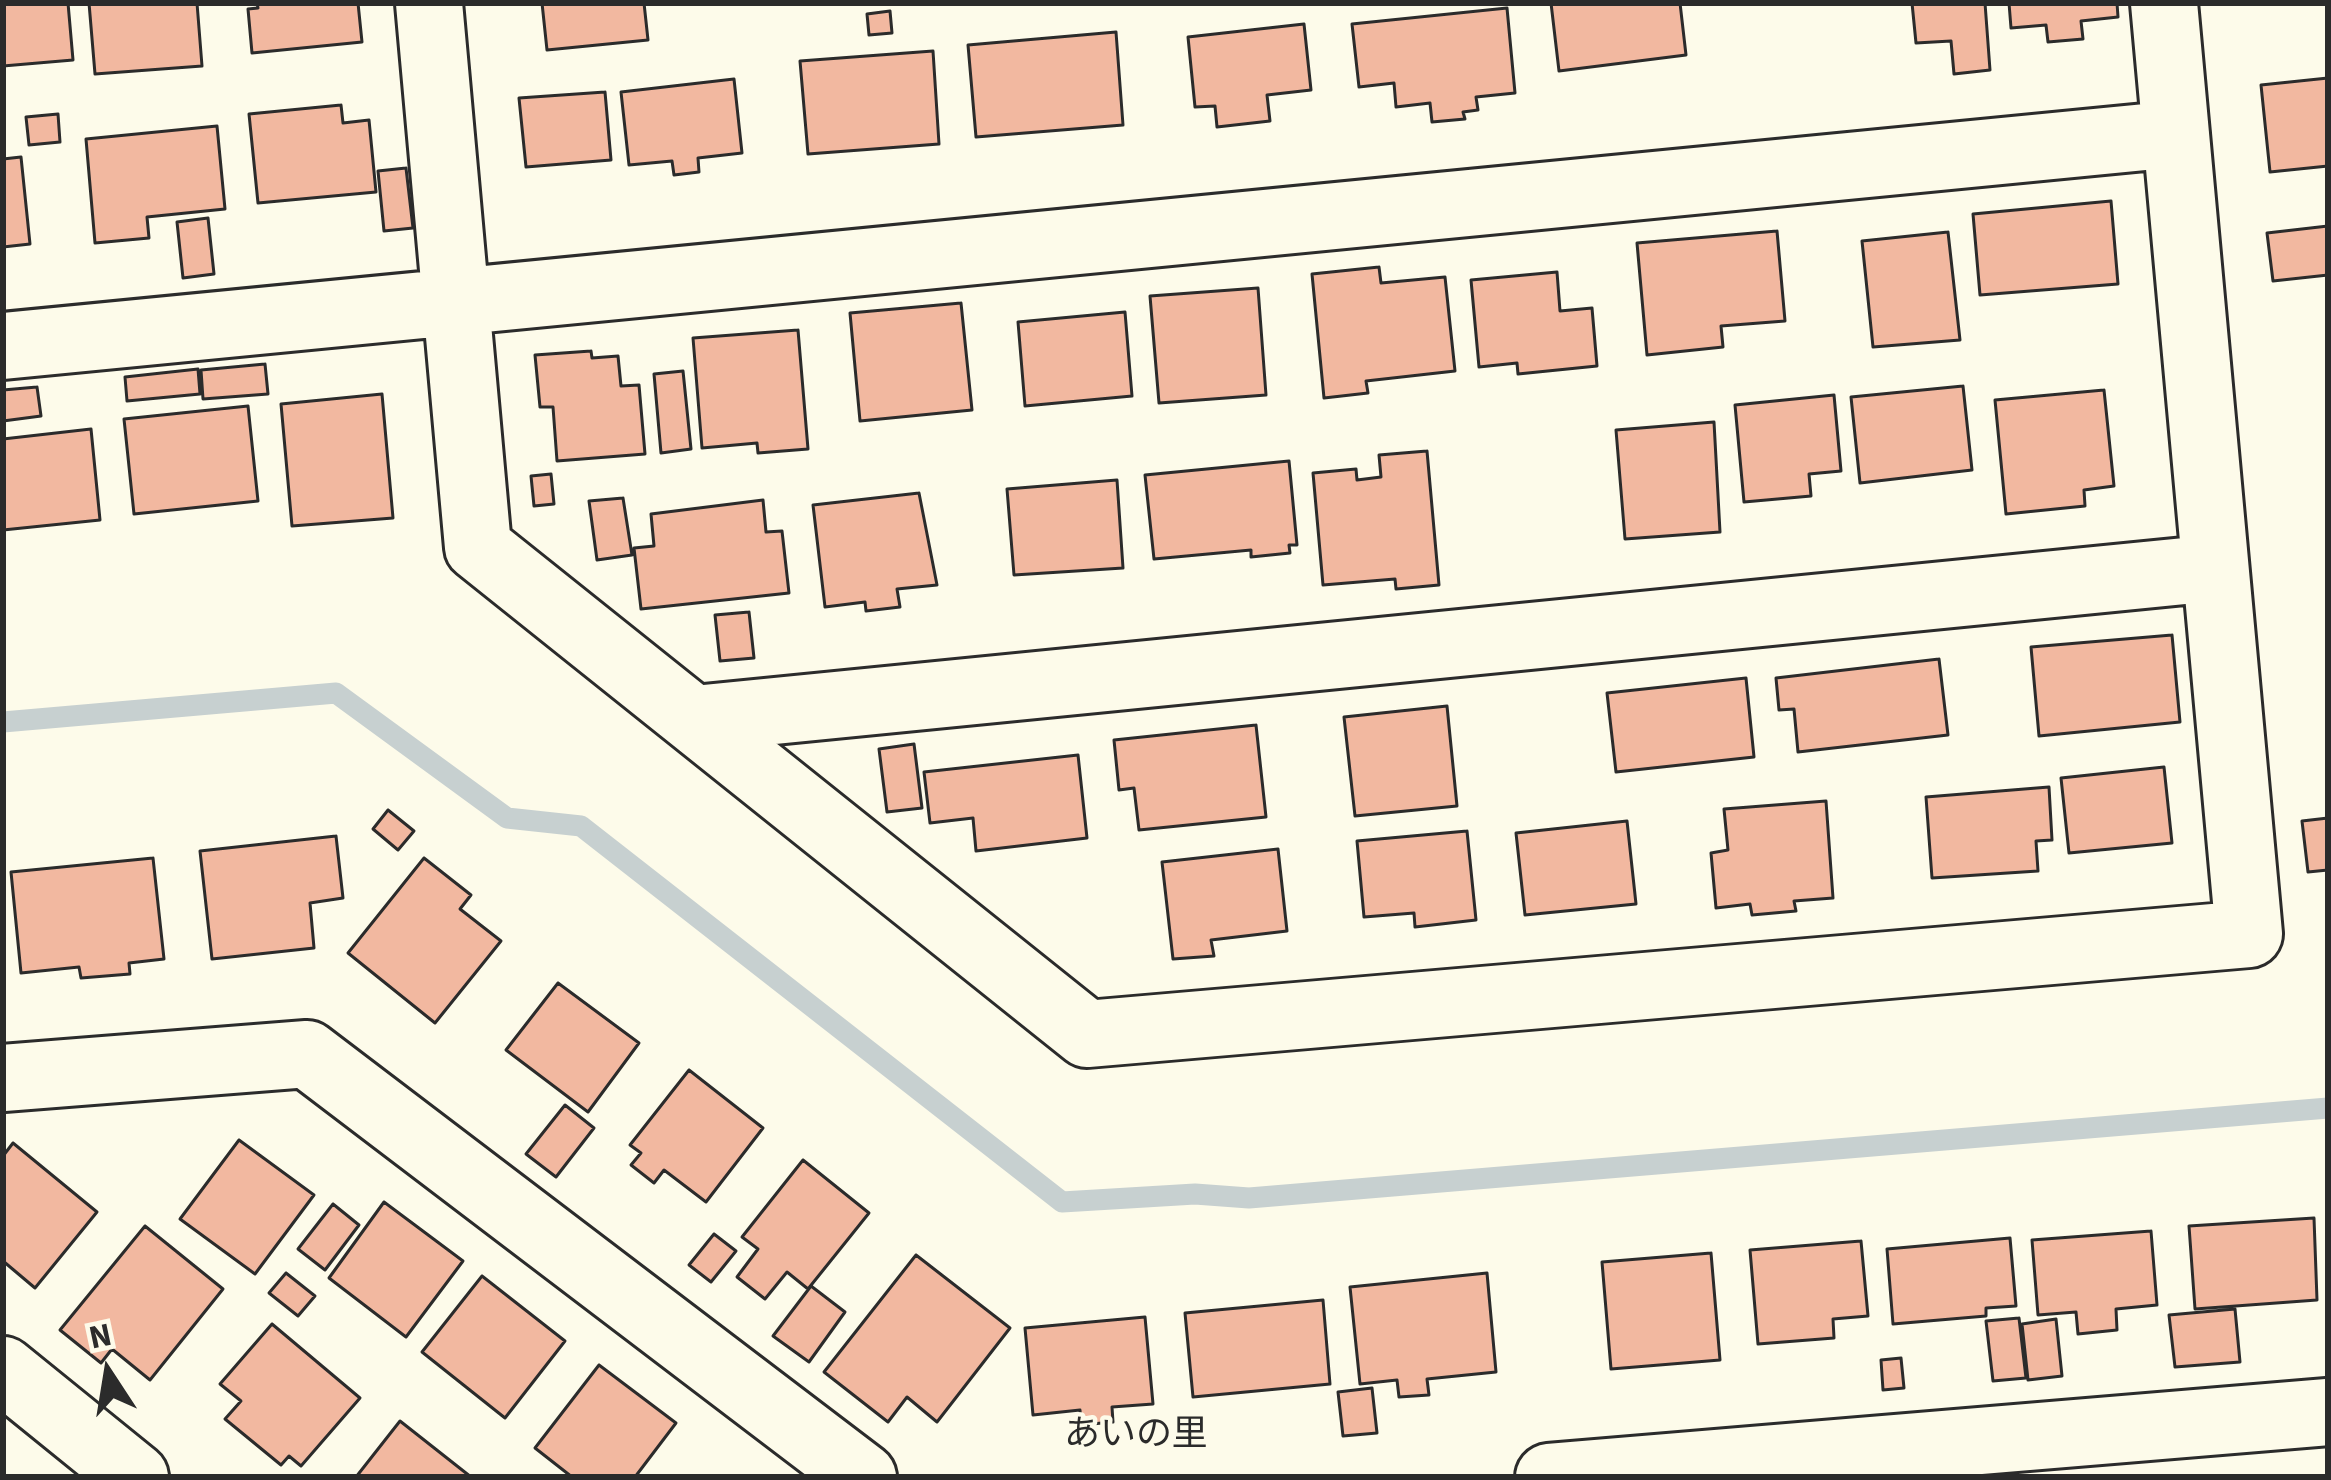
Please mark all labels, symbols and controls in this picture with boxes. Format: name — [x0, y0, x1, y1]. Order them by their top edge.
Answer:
text: N — [85, 1311, 116, 1362]
north arrow — [48, 1312, 168, 1432]
district label: あいの里 — [1064, 1415, 1208, 1459]

